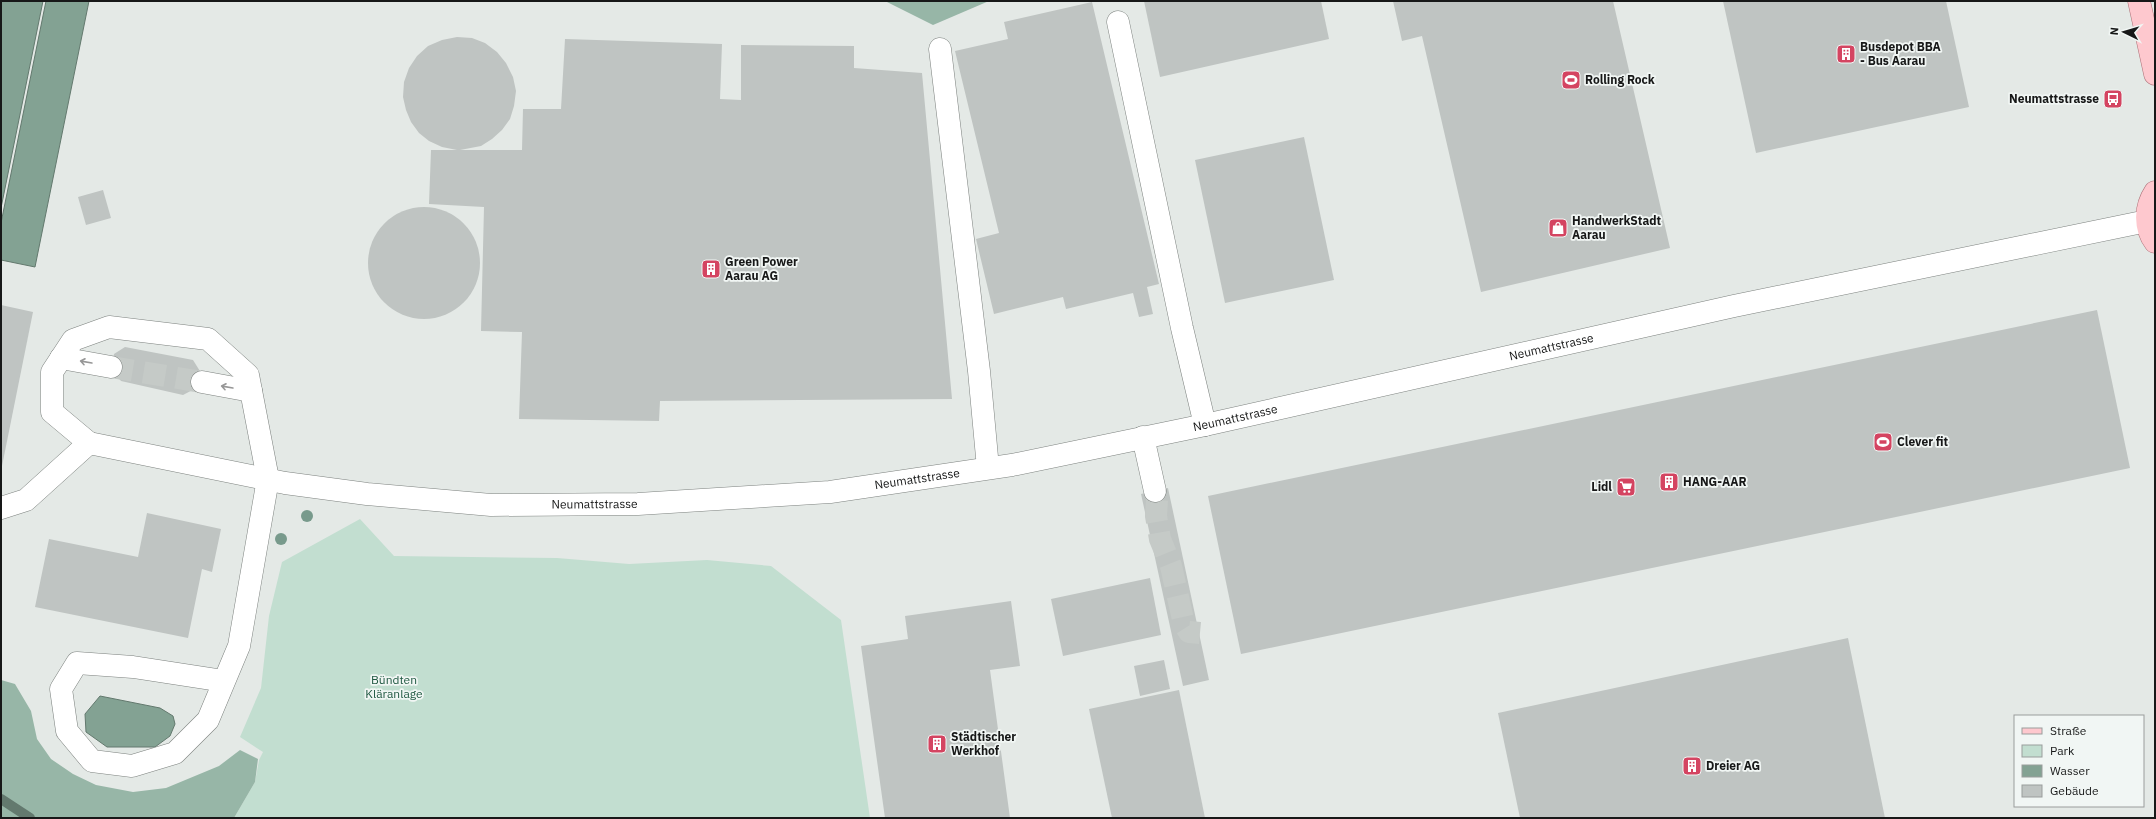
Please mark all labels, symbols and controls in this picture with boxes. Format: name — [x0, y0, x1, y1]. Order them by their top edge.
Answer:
north arrow — [2104, 12, 2144, 52]
text: N — [2107, 27, 2121, 36]
place label: Busdepot BBA - Bus Aarau — [1860, 39, 1941, 68]
building icon: Busdepot BBA - Bus Aarau — [1835, 43, 1857, 65]
sports icon: Rolling Rock — [1560, 69, 1582, 91]
place label: Rolling Rock — [1585, 72, 1655, 87]
bus stop icon: Neumattstrasse — [2102, 88, 2124, 110]
place label: Neumattstrasse — [2009, 91, 2099, 106]
place label: HandwerkStadt Aarau — [1572, 213, 1662, 242]
shop icon: HandwerkStadt Aarau — [1547, 217, 1569, 239]
place label: Green Power Aarau AG — [725, 254, 798, 283]
building icon: Green Power Aarau AG — [700, 258, 722, 280]
street label: Neumattstrasse — [1508, 330, 1595, 363]
one-way arrow — [80, 358, 93, 366]
one-way arrow — [221, 383, 234, 391]
street label: Neumattstrasse — [1192, 401, 1279, 434]
sports icon: Clever fit — [1872, 431, 1894, 453]
place label: Clever fit — [1897, 434, 1949, 449]
street label: Neumattstrasse — [873, 465, 961, 492]
building icon: HANG-AAR — [1658, 471, 1680, 493]
place label: HANG-AAR — [1683, 474, 1747, 489]
supermarket icon: Lidl — [1615, 476, 1637, 498]
place label: Lidl — [1591, 479, 1612, 494]
street label: Neumattstrasse — [551, 496, 638, 512]
park label: Bündten Kläranlage — [365, 672, 423, 701]
legend — [2014, 715, 2144, 807]
text: Straße — [2050, 723, 2087, 738]
place label: Städtischer Werkhof — [951, 729, 1016, 758]
building icon: Städtischer Werkhof — [926, 733, 948, 755]
text: Park — [2050, 743, 2075, 758]
building icon: Dreier AG — [1681, 755, 1703, 777]
place label: Dreier AG — [1706, 758, 1760, 773]
text: Wasser — [2050, 763, 2090, 778]
text: Gebäude — [2050, 783, 2099, 798]

